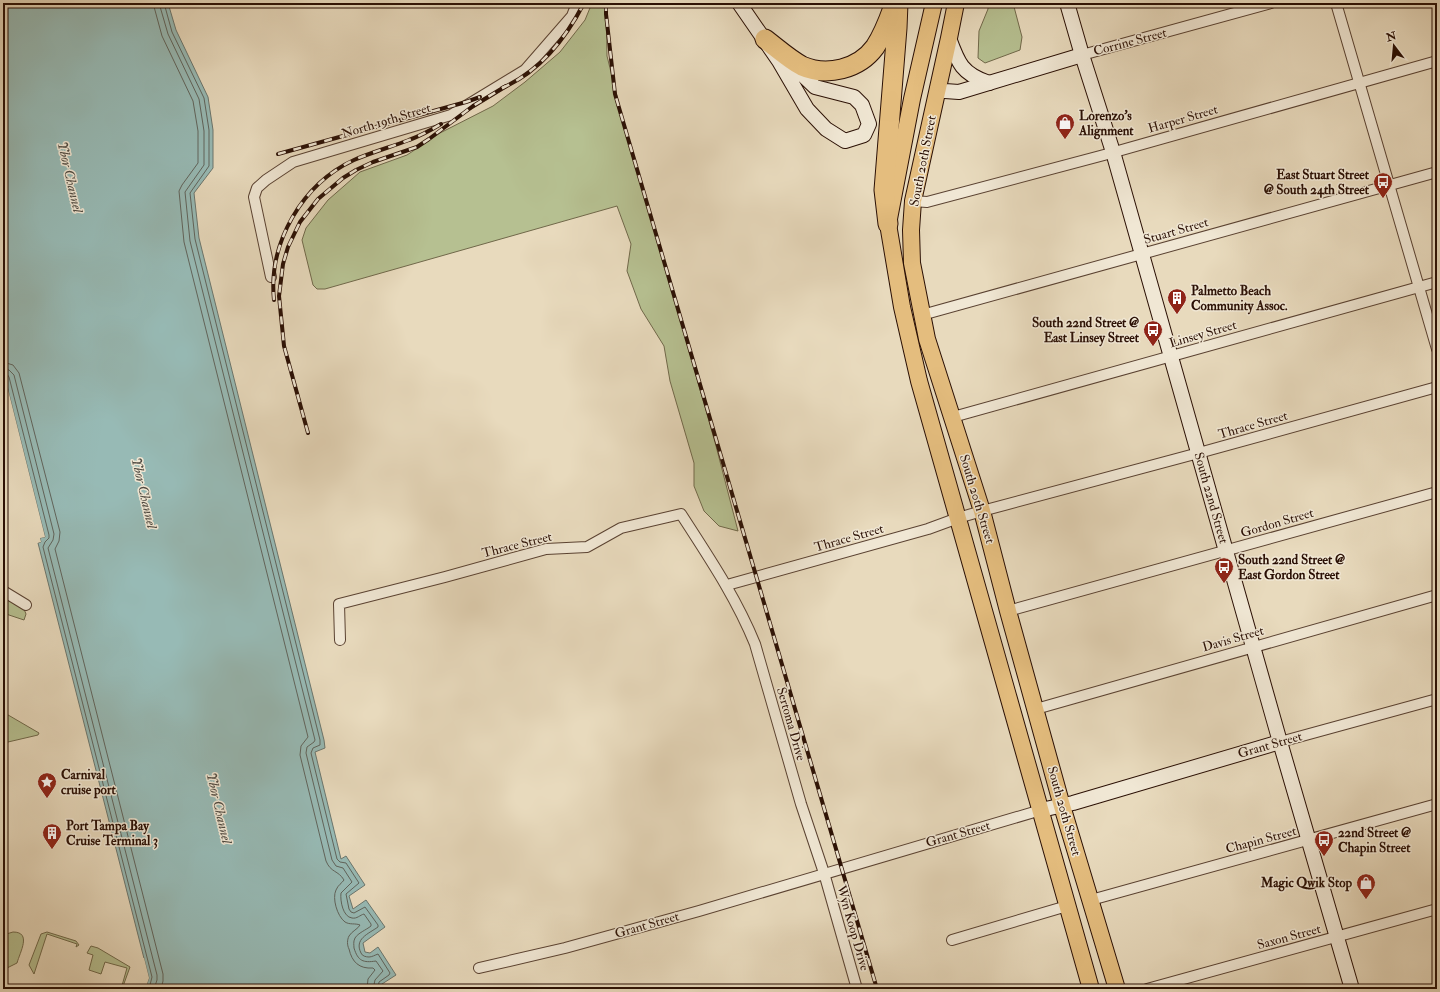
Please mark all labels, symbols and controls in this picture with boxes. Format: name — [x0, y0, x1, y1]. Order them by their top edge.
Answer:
street label: Corrine Street — [1092, 25, 1168, 59]
north arrow — [1374, 26, 1414, 66]
text: N — [1384, 29, 1399, 45]
street label: North 19th Street — [339, 100, 433, 142]
street label: Harper Street — [1146, 101, 1220, 138]
place label: Lorenzo's Alignment — [1078, 108, 1134, 140]
shop icon: Lorenzo's Alignment — [1054, 112, 1076, 140]
street label: South 20th Street — [906, 114, 940, 208]
water label: Ybor Channel — [54, 140, 87, 216]
place label: East Stuart Street @ South 24th Street — [1264, 167, 1370, 198]
bus stop icon: East Stuart Street @ South 24th Street — [1372, 171, 1394, 199]
street label: Stuart Street — [1142, 214, 1210, 248]
place label: Palmetto Beach Community Assoc. — [1191, 283, 1288, 315]
building icon: Palmetto Beach Community Assoc. — [1166, 287, 1188, 315]
place label: South 22nd Street @ East Linsey Street — [1032, 315, 1140, 347]
street label: Linsey Street — [1168, 317, 1239, 352]
bus stop icon: South 22nd Street @ East Linsey Street — [1142, 319, 1164, 347]
street label: Thrace Street — [1216, 407, 1290, 443]
street label: South 22nd Street — [1190, 450, 1232, 546]
street label: South 20th Street — [956, 453, 998, 545]
water label: Ybor Channel — [128, 456, 161, 532]
street label: Gordon Street — [1239, 505, 1315, 541]
street label: Thrace Street — [812, 520, 886, 556]
street label: Thrace Street — [480, 529, 554, 561]
place label: South 22nd Street @ East Gordon Street — [1238, 552, 1345, 583]
bus stop icon: South 22nd Street @ East Gordon Street — [1213, 556, 1235, 584]
street label: Davis Street — [1200, 623, 1266, 655]
street label: Sertoma Drive — [773, 685, 809, 763]
street label: Grant Street — [1236, 728, 1304, 762]
street label: South 20th Street — [1044, 764, 1084, 858]
place label: Carnival cruise port — [61, 767, 117, 799]
place icon: Carnival cruise port — [36, 771, 58, 799]
water label: Ybor Channel — [203, 771, 236, 847]
street label: Grant Street — [924, 817, 992, 851]
place label: Port Tampa Bay Cruise Terminal 3 — [66, 818, 158, 849]
building icon: Port Tampa Bay Cruise Terminal 3 — [41, 822, 63, 850]
street label: Chapin Street — [1224, 823, 1298, 858]
place label: 22nd Street @ Chapin Street — [1338, 825, 1411, 857]
bus stop icon: 22nd Street @ Chapin Street — [1313, 829, 1335, 857]
shop icon: Magic Qwik Stop — [1355, 872, 1377, 900]
place label: Magic Qwik Stop — [1260, 875, 1352, 892]
street label: Wyn Koop Drive — [832, 882, 873, 973]
street label: Grant Street — [613, 908, 681, 942]
street label: Saxon Street — [1255, 921, 1323, 953]

